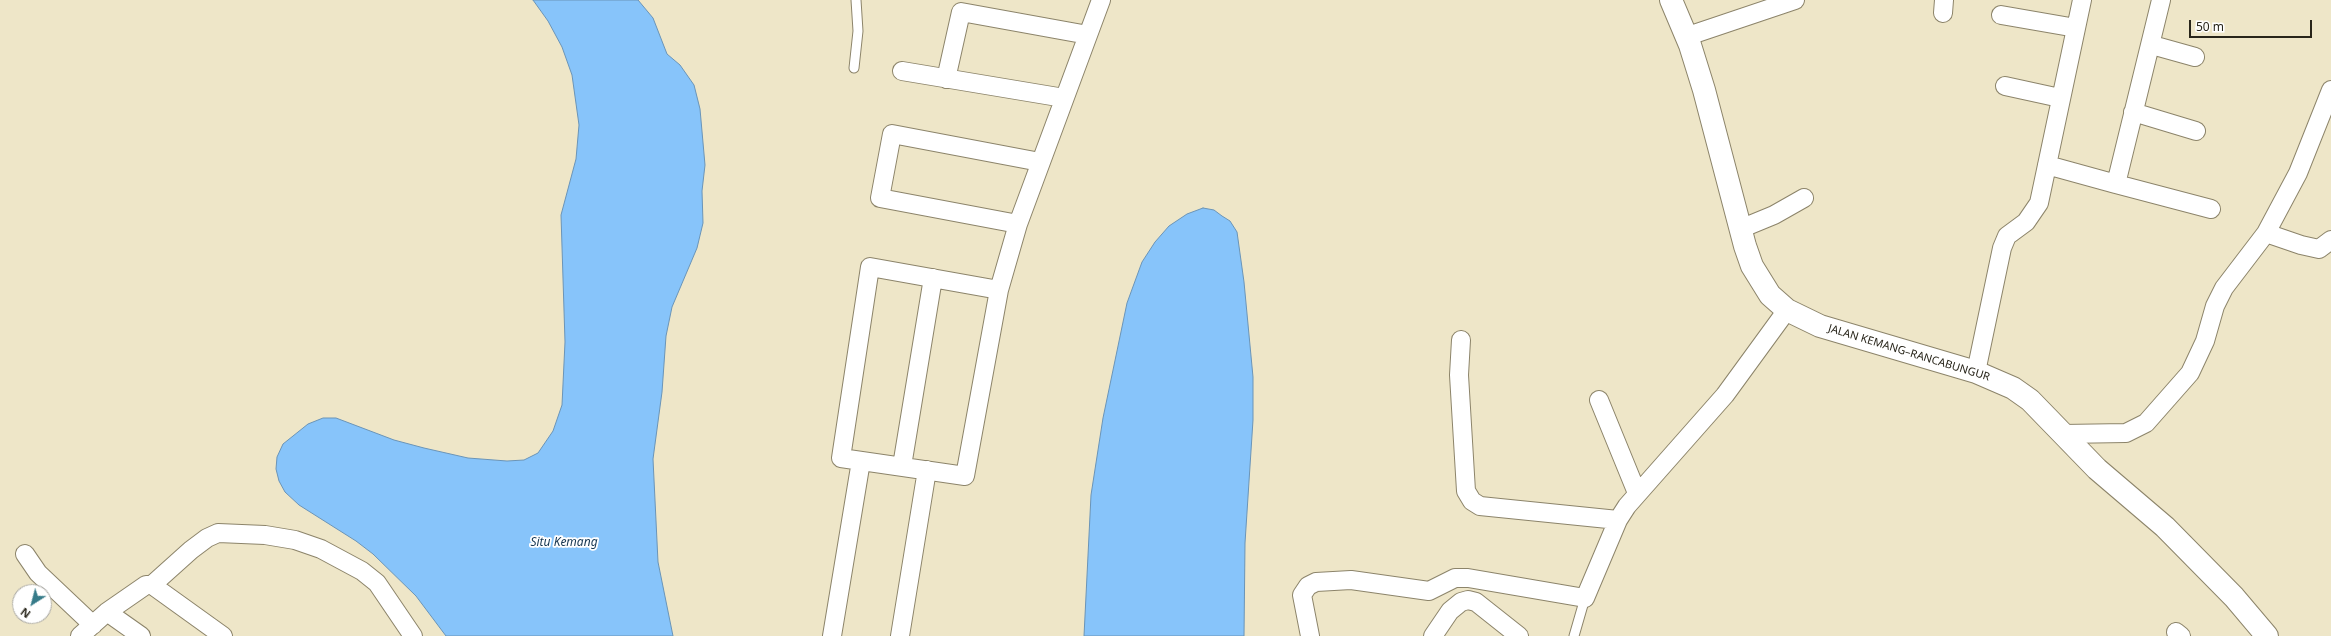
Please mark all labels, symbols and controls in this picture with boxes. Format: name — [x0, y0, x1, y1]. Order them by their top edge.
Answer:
scale bar — [2191, 12, 2314, 38]
text: 50 m — [2196, 18, 2224, 35]
street label: JALAN KEMANG–RANCABUNGUR — [1827, 322, 1991, 384]
water label: Situ Kemang — [530, 536, 598, 550]
north arrow — [12, 584, 52, 624]
text: N — [17, 605, 33, 622]

